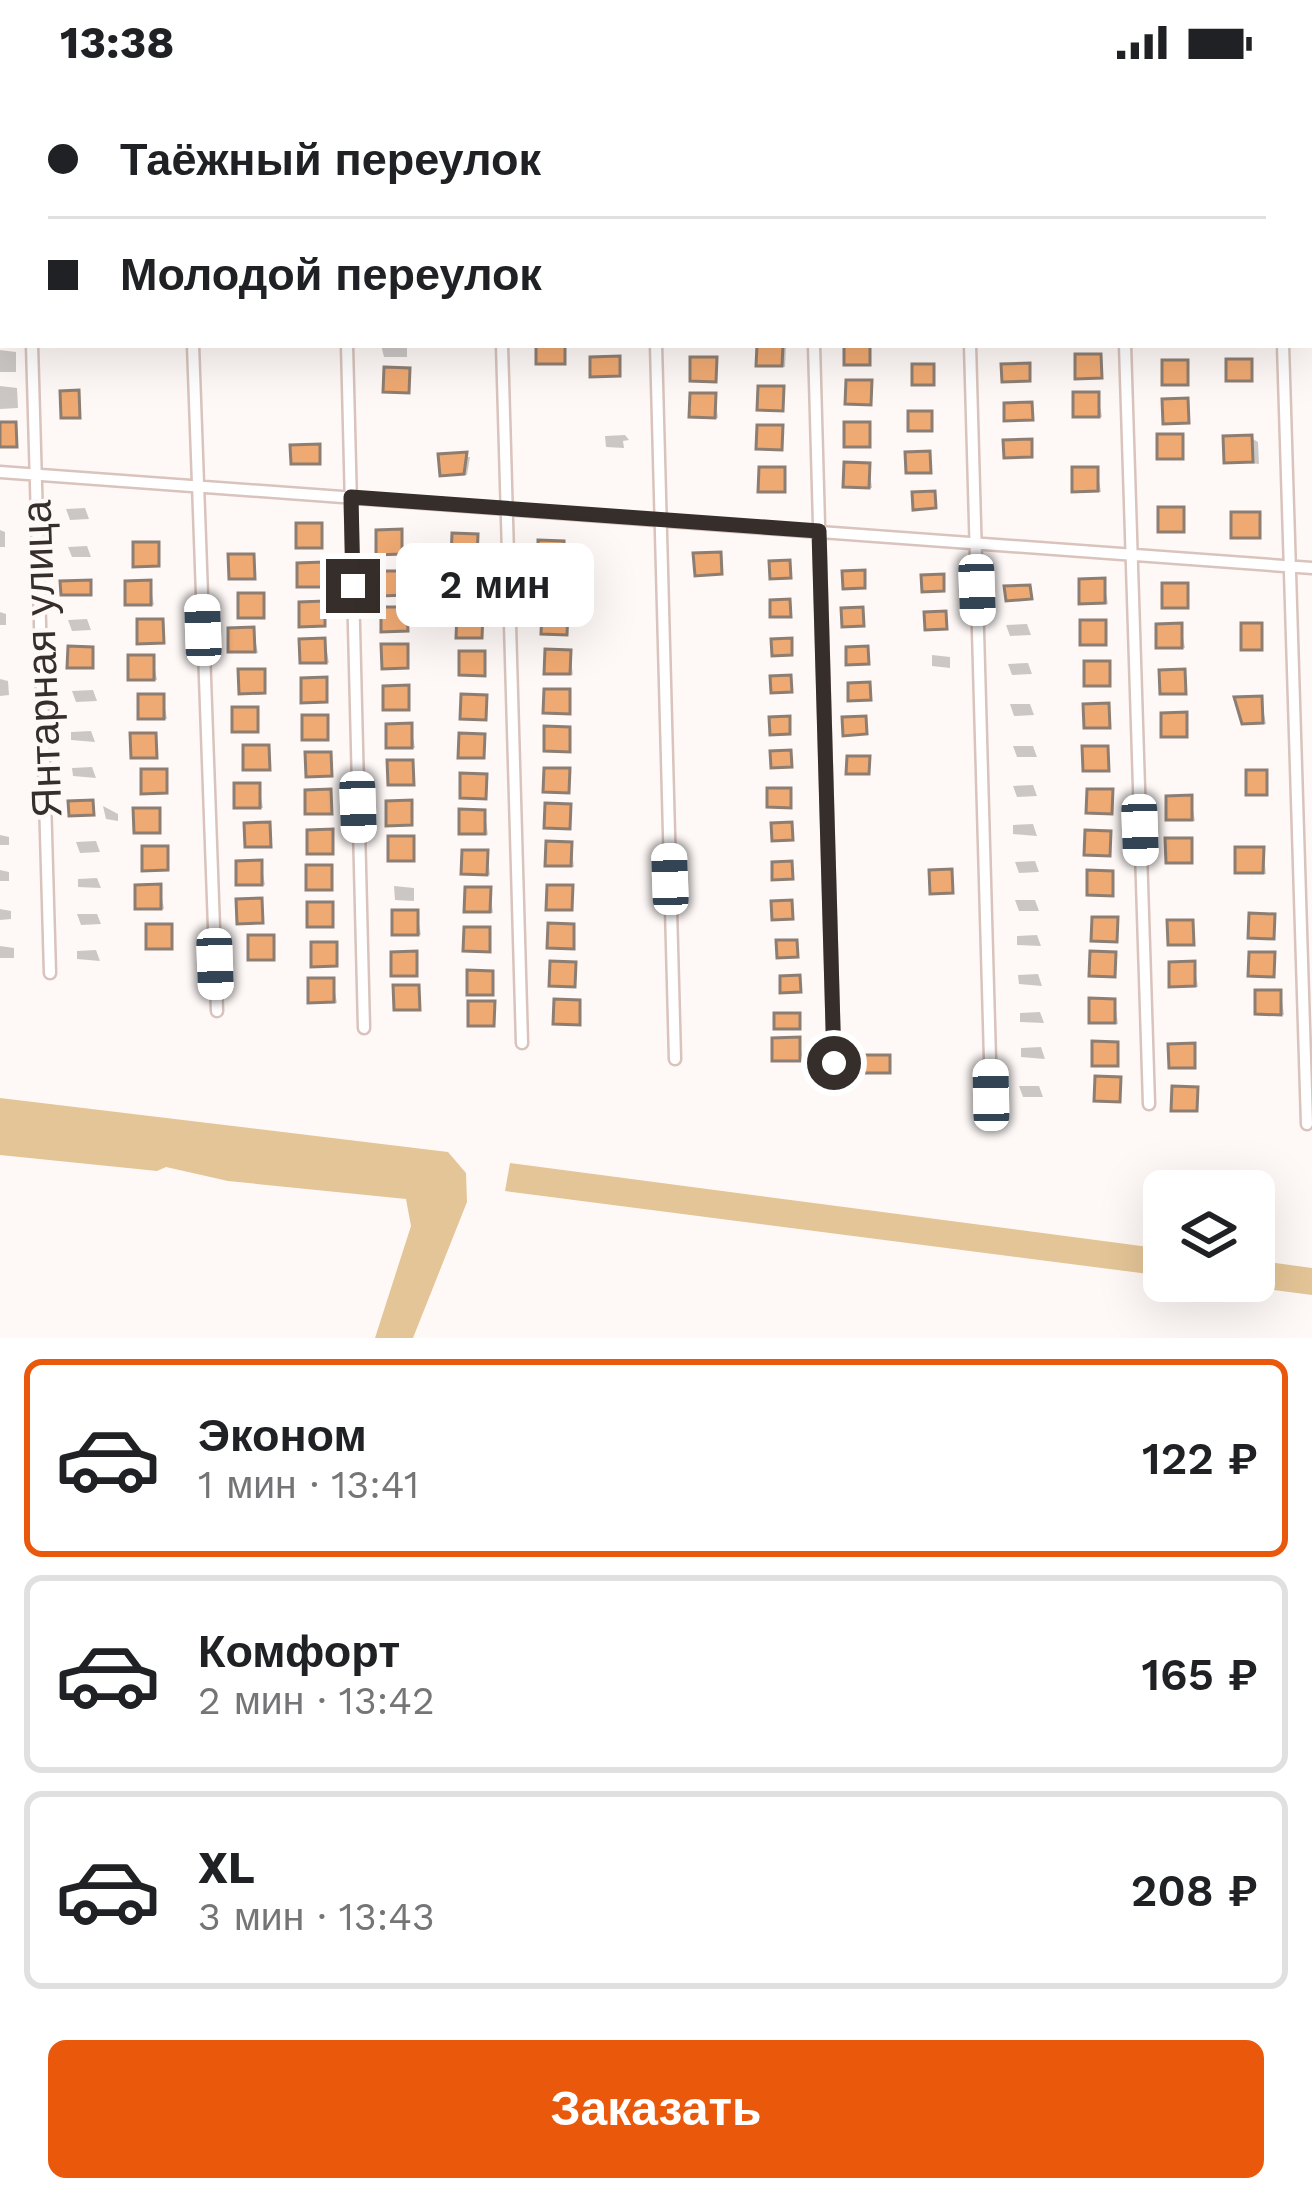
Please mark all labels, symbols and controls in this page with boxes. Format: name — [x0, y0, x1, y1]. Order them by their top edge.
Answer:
text: 13:38 — [60, 16, 175, 69]
text: Таёжный переулок — [120, 133, 541, 186]
text: Молодой переулок — [120, 248, 542, 301]
street label: Янтарная улица — [11, 499, 72, 819]
callout: 2 мин — [395, 544, 593, 628]
car — [958, 553, 996, 627]
route end — [326, 559, 380, 613]
text: 2 мин — [439, 562, 551, 607]
car — [184, 593, 222, 667]
car — [339, 770, 377, 844]
car — [1121, 793, 1159, 867]
car — [651, 842, 689, 916]
car — [196, 927, 234, 1001]
route start — [807, 1036, 861, 1090]
car — [972, 1059, 1010, 1131]
map controls — [1143, 1170, 1275, 1302]
button: layers — [1143, 1170, 1275, 1302]
icon: car — [54, 1404, 162, 1512]
text: Эконом — [198, 1409, 367, 1462]
text: 122 ₽ — [1142, 1432, 1258, 1485]
text: 1 мин · 13:41 — [198, 1462, 419, 1507]
icon: car — [54, 1620, 162, 1728]
text: Комфорт — [198, 1625, 400, 1678]
text: 165 ₽ — [1141, 1648, 1258, 1701]
text: 2 мин · 13:42 — [198, 1678, 435, 1723]
icon: car — [54, 1836, 162, 1944]
text: XL — [198, 1841, 255, 1894]
text: 208 ₽ — [1131, 1864, 1258, 1917]
text: 3 мин · 13:43 — [198, 1894, 435, 1939]
button: Заказать — [48, 2040, 1264, 2178]

